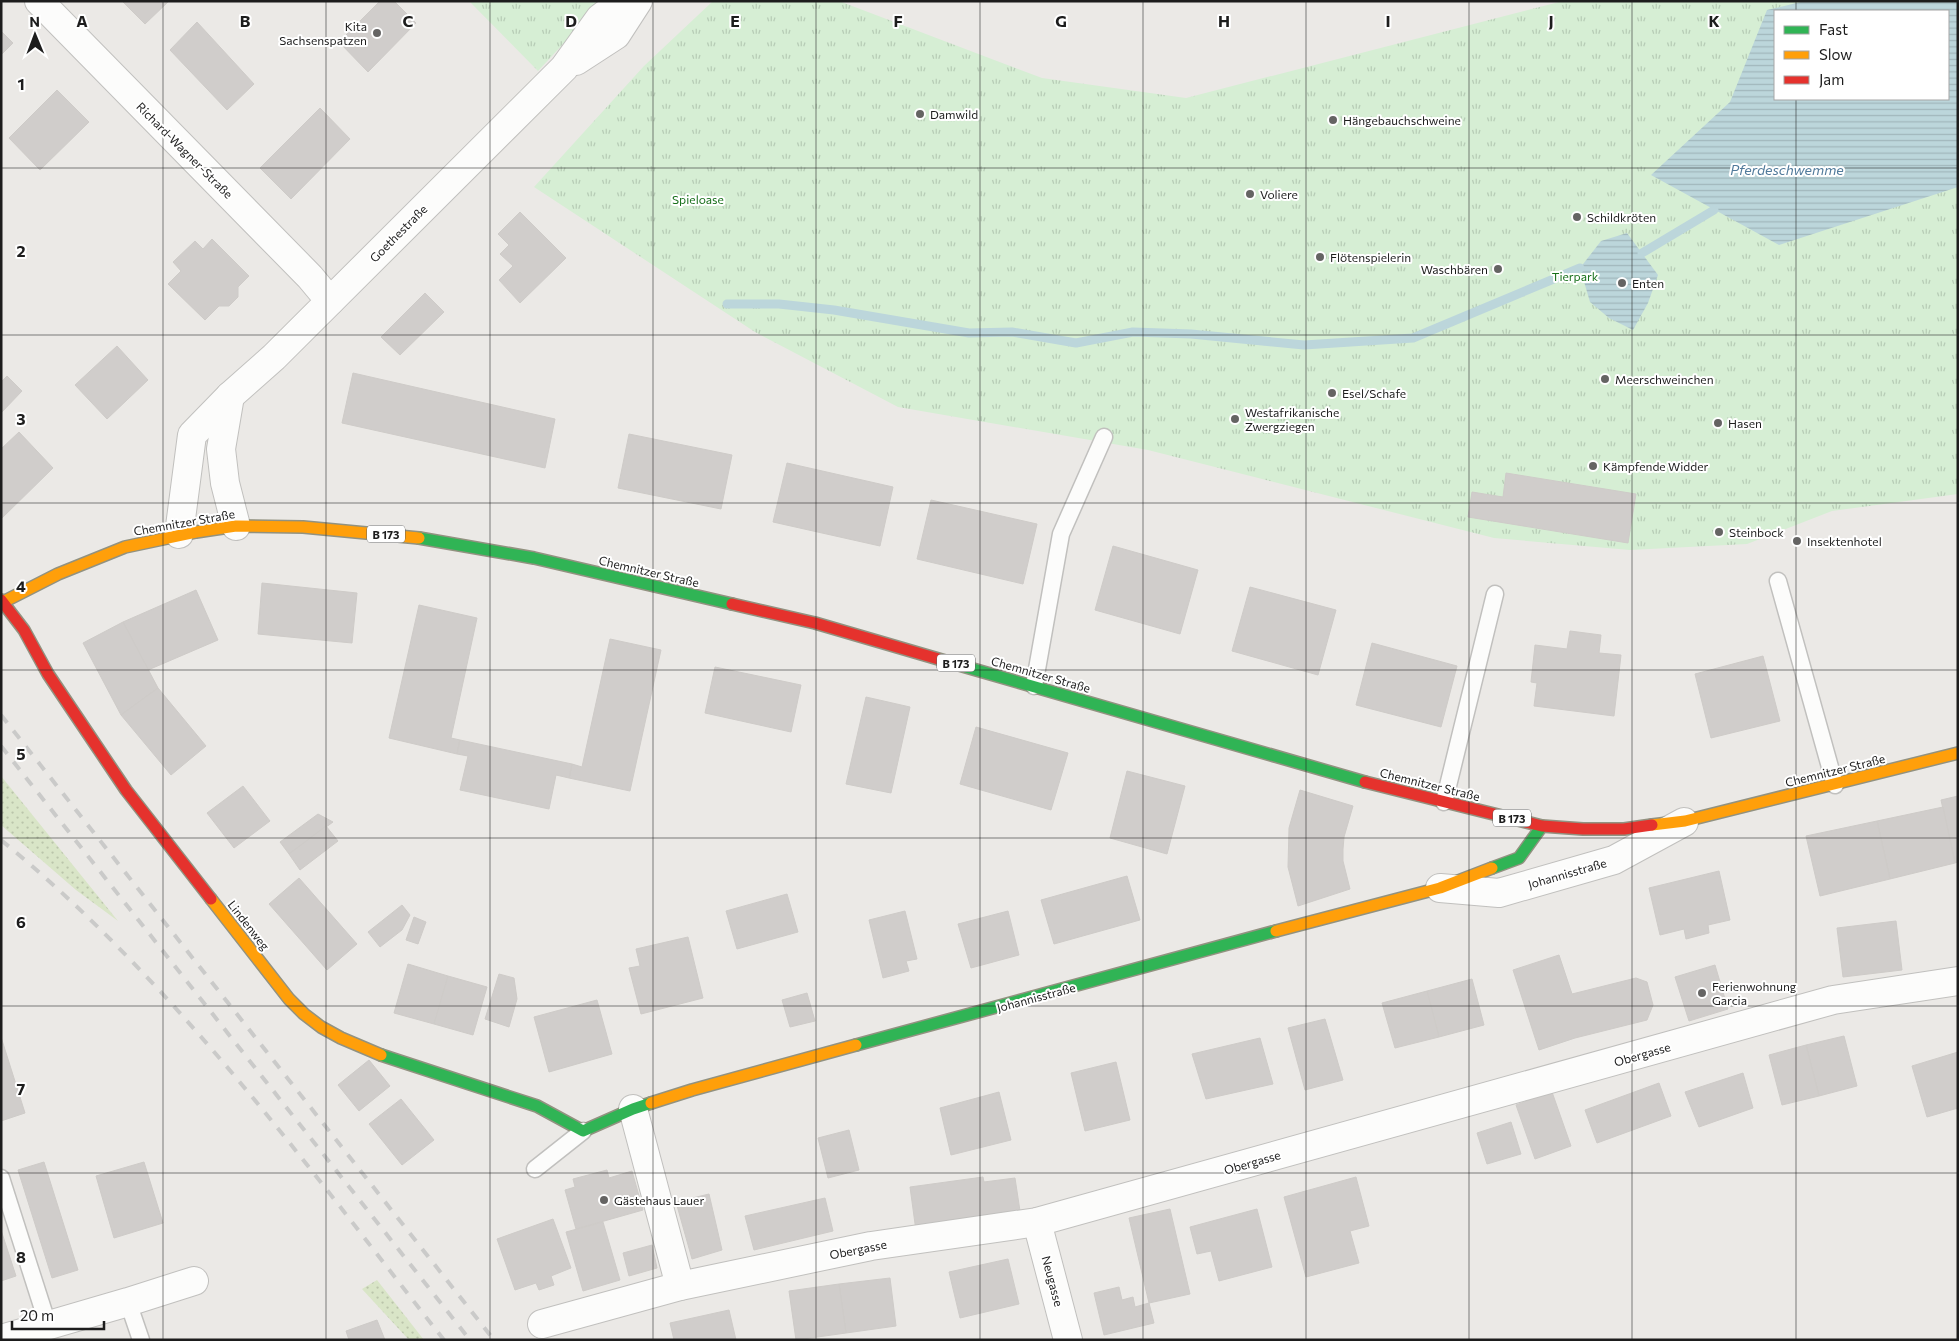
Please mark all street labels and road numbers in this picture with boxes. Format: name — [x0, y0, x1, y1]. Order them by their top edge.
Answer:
street label: Richard-Wagner-Straße — [134, 99, 236, 201]
street label: Goethestraße — [366, 201, 430, 265]
street label: Chemnitzer Straße — [132, 506, 236, 538]
road number: B 173 — [367, 526, 405, 542]
street label: Chemnitzer Straße — [597, 553, 701, 589]
street label: Chemnitzer Straße — [990, 653, 1092, 695]
road number: B 173 — [937, 654, 975, 671]
street label: Chemnitzer Straße — [1784, 751, 1886, 789]
street label: Chemnitzer Straße — [1379, 765, 1481, 803]
road number: B 173 — [1493, 810, 1531, 826]
street label: Johannisstraße — [1526, 855, 1608, 892]
street label: Lindenweg — [225, 897, 273, 953]
street label: Johannisstraße — [995, 980, 1077, 1015]
street label: Obergasse — [1612, 1039, 1672, 1069]
street label: Obergasse — [1222, 1147, 1282, 1177]
street label: Obergasse — [828, 1237, 888, 1261]
street label: Neugasse — [1040, 1254, 1066, 1308]

